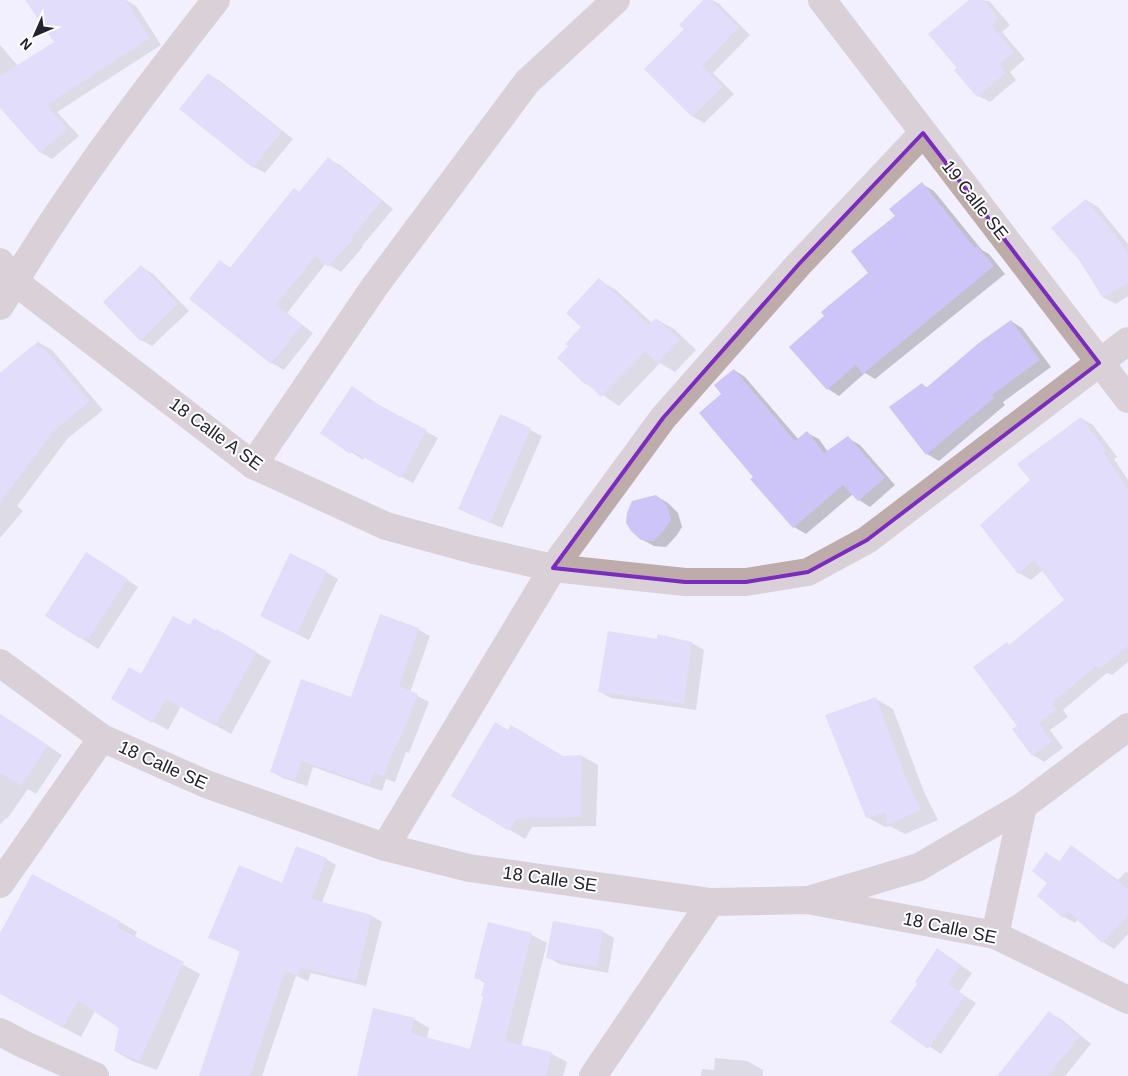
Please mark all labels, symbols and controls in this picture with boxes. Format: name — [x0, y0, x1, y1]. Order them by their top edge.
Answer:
north arrow — [10, 10, 60, 60]
text: N — [17, 35, 35, 53]
street label: 19 Calle SE — [938, 156, 1012, 244]
street label: 18 Calle A SE — [166, 394, 266, 474]
street label: 18 Calle SE — [116, 737, 210, 793]
street label: 18 Calle SE — [502, 862, 598, 896]
street label: 18 Calle SE — [901, 908, 999, 948]

